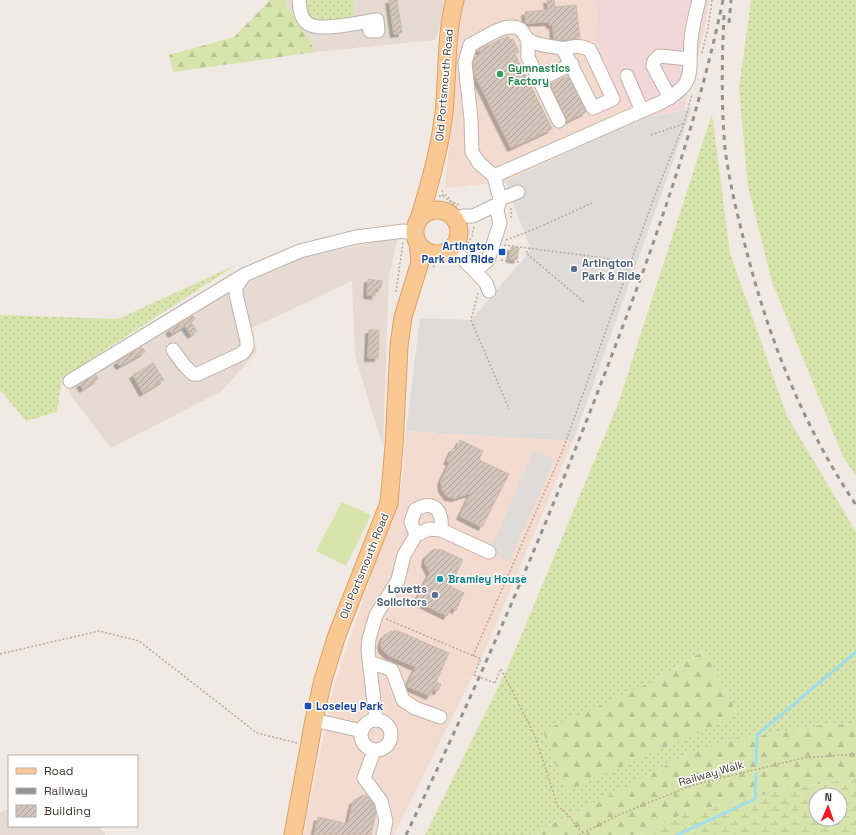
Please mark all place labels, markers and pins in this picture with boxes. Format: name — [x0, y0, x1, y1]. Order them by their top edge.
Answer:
place label: Gymnastics Factory — [508, 61, 571, 88]
marker: Gymnastics Factory — [495, 69, 505, 79]
place label: Artington Park and Ride — [422, 239, 494, 266]
marker: Artington Park and Ride — [497, 247, 507, 257]
place label: Artington Park & Ride — [582, 256, 641, 283]
marker: Artington Park & Ride — [569, 264, 579, 274]
place label: Bramley House — [448, 572, 527, 586]
marker: Bramley House — [435, 574, 445, 584]
place label: Lovetts Solicitors — [377, 582, 427, 609]
marker: Lovetts Solicitors — [430, 590, 440, 600]
place label: Loseley Park — [316, 699, 384, 713]
marker: Loseley Park — [303, 701, 313, 711]

